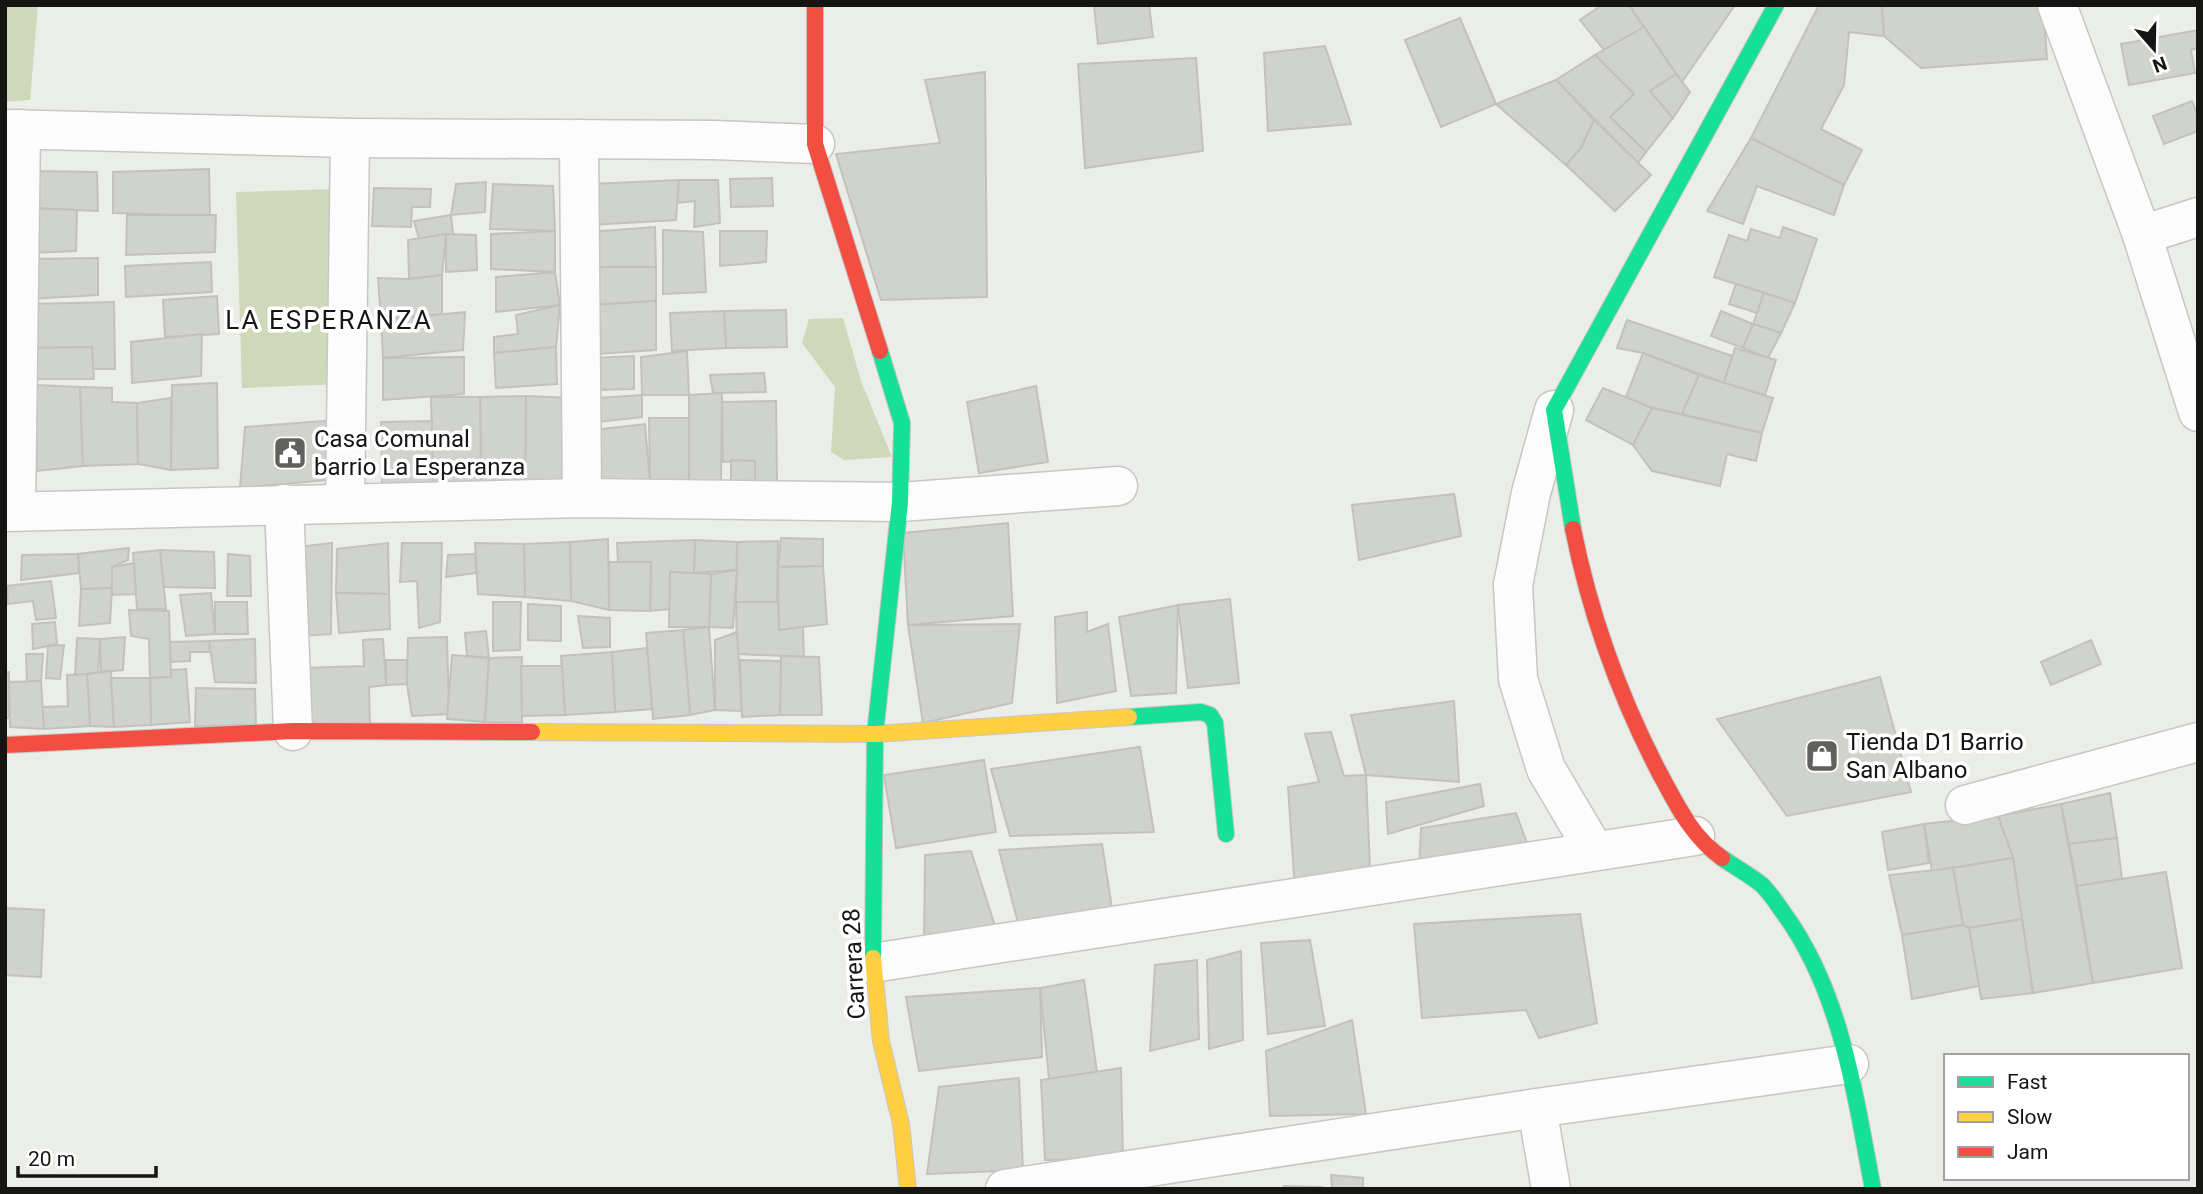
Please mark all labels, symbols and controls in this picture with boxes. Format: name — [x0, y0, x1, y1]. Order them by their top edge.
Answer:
north arrow — [2119, 14, 2189, 84]
text: N — [2149, 51, 2170, 78]
district label: LA ESPERANZA — [225, 305, 433, 335]
place label: Casa Comunal barrio La Esperanza — [314, 425, 525, 481]
public building icon: Casa Comunal barrio La Esperanza — [271, 434, 309, 472]
place label: Tienda D1 Barrio San Albano — [1846, 728, 2024, 784]
shop icon: Tienda D1 Barrio San Albano — [1803, 737, 1841, 775]
street label: Carrera 28 — [837, 908, 871, 1020]
legend — [1944, 1054, 2189, 1180]
text: Fast — [2007, 1070, 2048, 1094]
text: Slow — [2007, 1105, 2053, 1129]
scale bar — [18, 1134, 156, 1178]
text: Jam — [2007, 1140, 2048, 1164]
text: 20 m — [28, 1147, 75, 1171]

